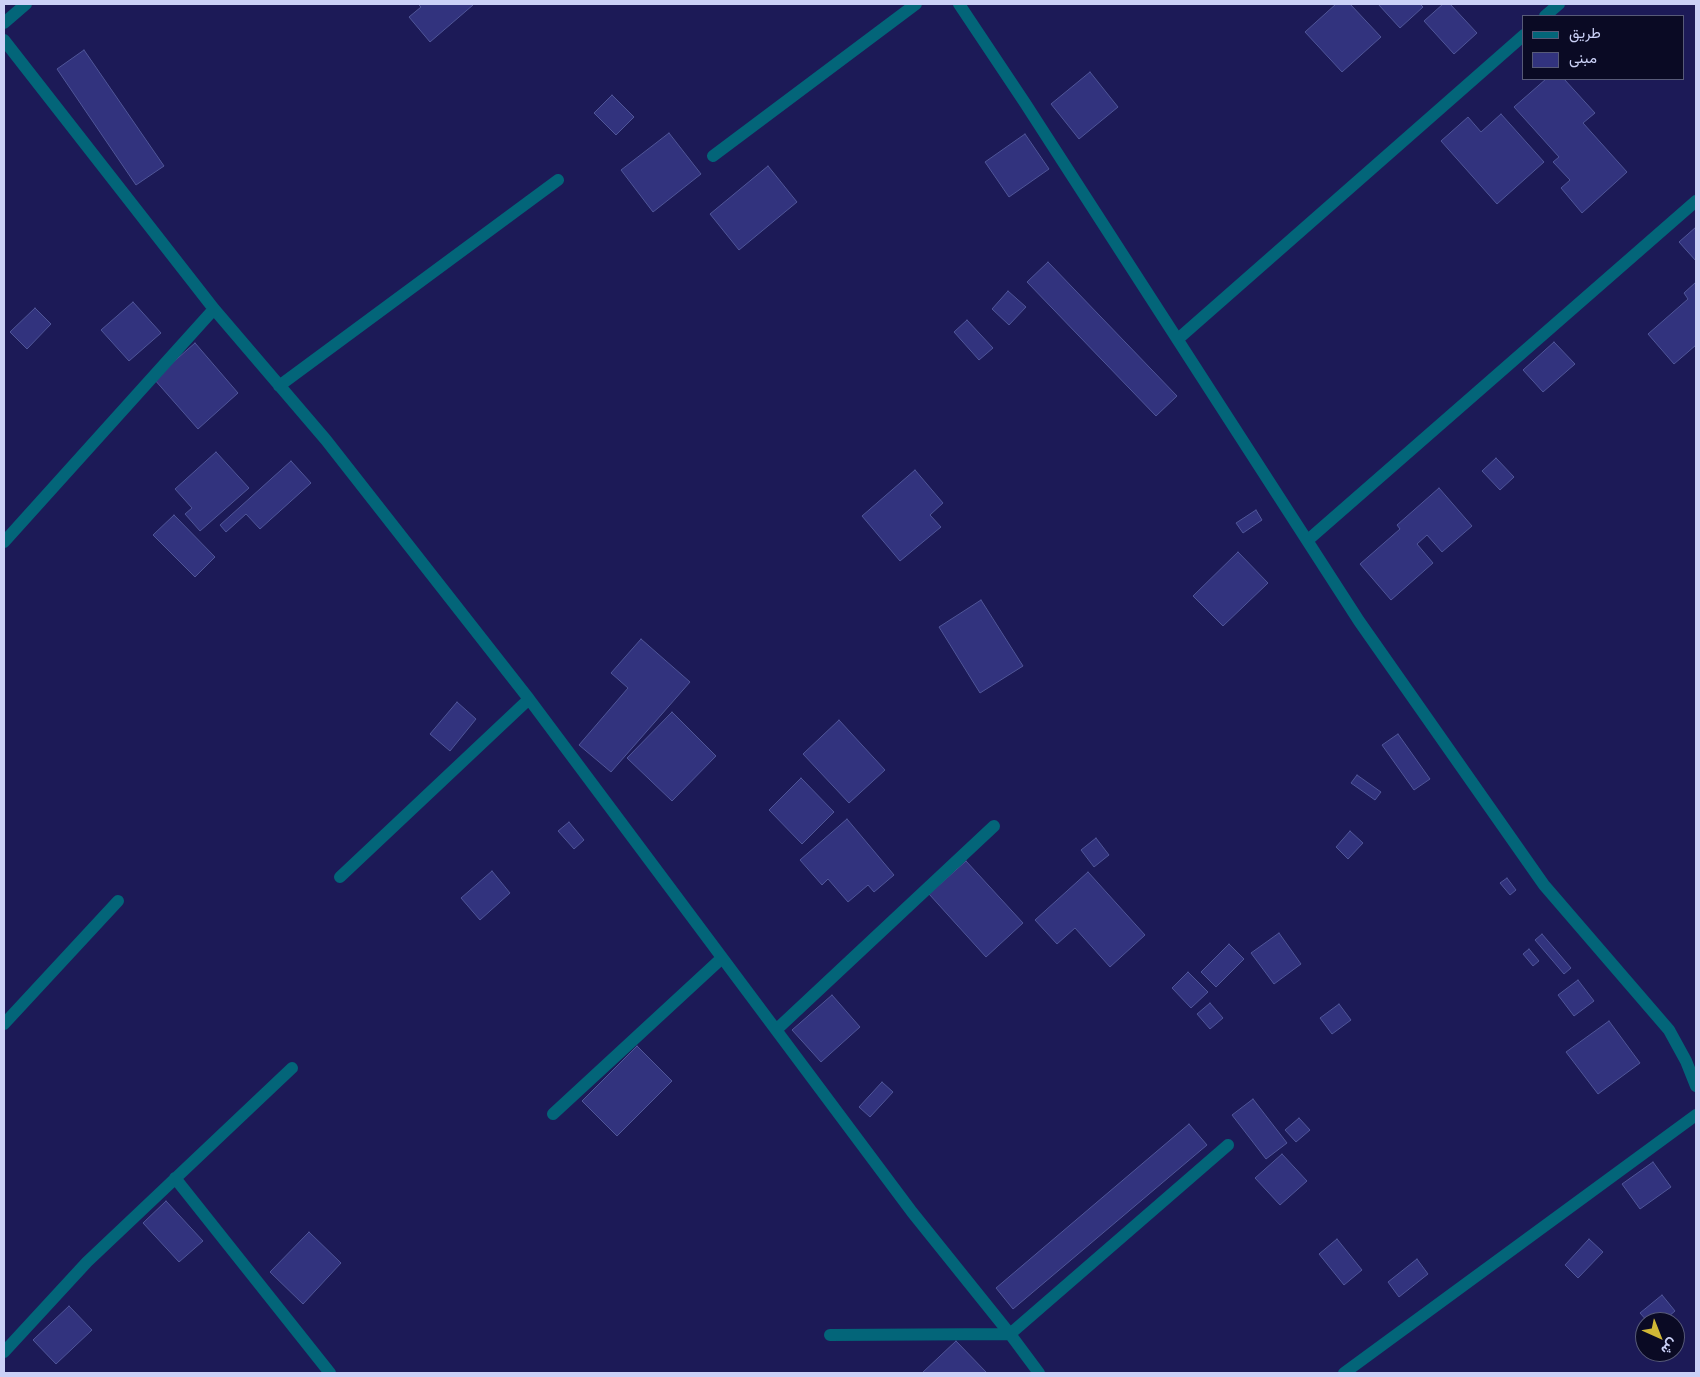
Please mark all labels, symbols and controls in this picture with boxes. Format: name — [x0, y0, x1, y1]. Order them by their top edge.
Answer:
legend — [1522, 15, 1685, 80]
text: طريق — [1569, 24, 1601, 42]
text: مبنى — [1569, 49, 1597, 67]
north arrow — [1635, 1312, 1685, 1362]
text: ش — [1658, 1335, 1681, 1359]

